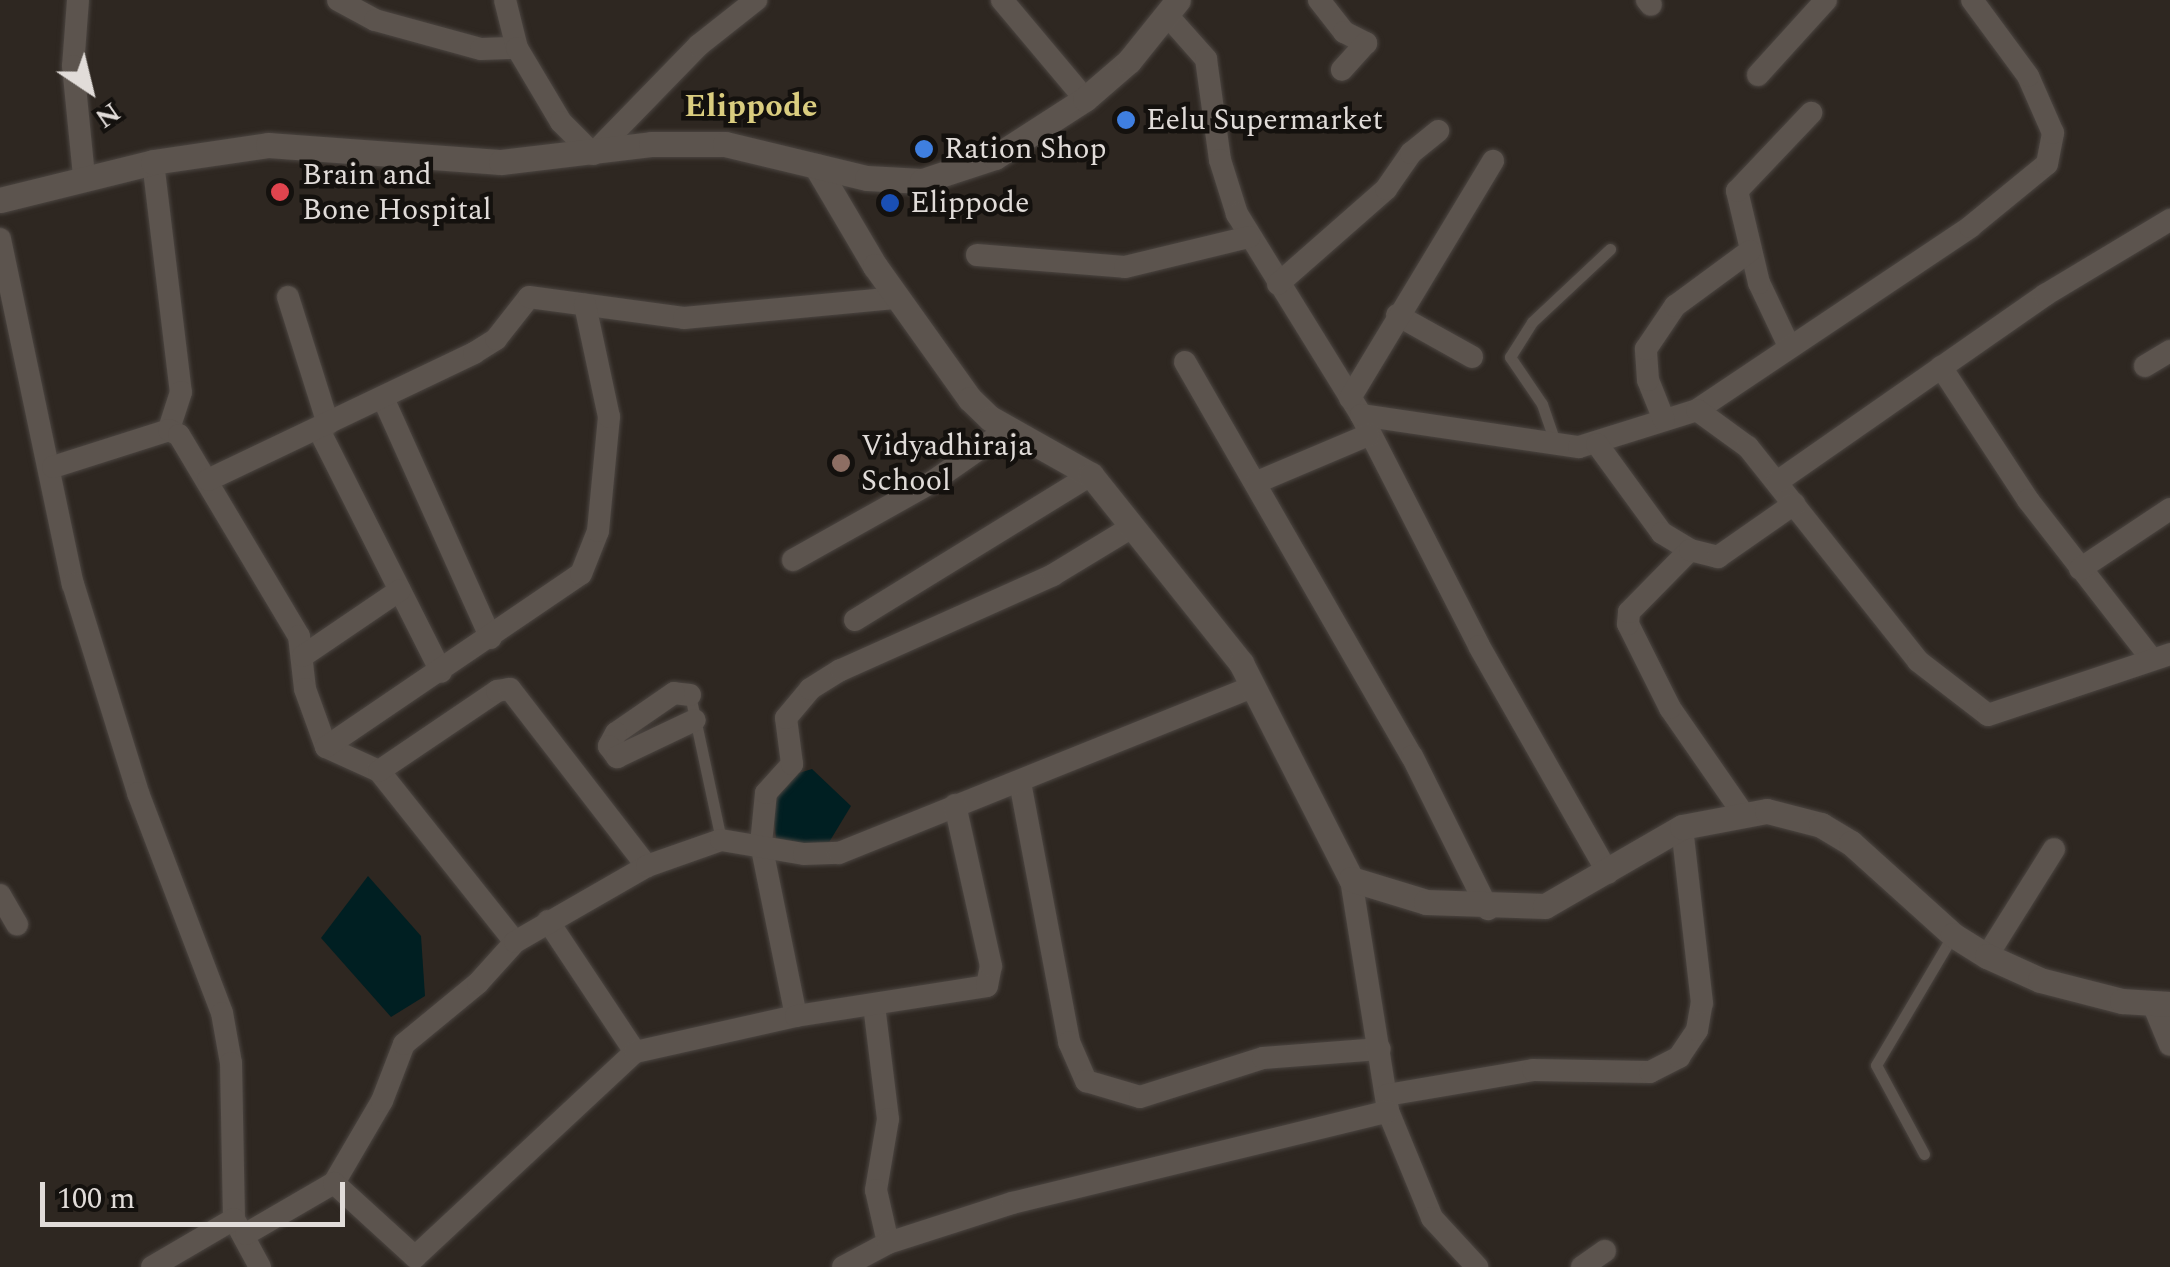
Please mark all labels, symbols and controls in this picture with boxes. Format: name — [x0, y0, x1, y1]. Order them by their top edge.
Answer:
north arrow — [40, 40, 140, 140]
district label: Elippode — [684, 88, 818, 126]
text: N — [86, 91, 129, 139]
place label: Eelu Supermarket — [1146, 102, 1383, 138]
marker: Eelu Supermarket — [1115, 109, 1137, 131]
place label: Ration Shop — [944, 131, 1107, 167]
marker: Ration Shop — [913, 138, 935, 160]
place label: Brain and Bone Hospital — [302, 157, 492, 228]
marker: Brain and Bone Hospital — [267, 179, 293, 205]
place label: Elippode — [910, 185, 1030, 221]
marker: Elippode — [879, 192, 901, 214]
place label: Vidyadhiraja School — [861, 428, 1033, 498]
marker: Vidyadhiraja School — [830, 452, 852, 474]
scale bar — [45, 1162, 350, 1224]
text: 100 m — [57, 1176, 135, 1222]

